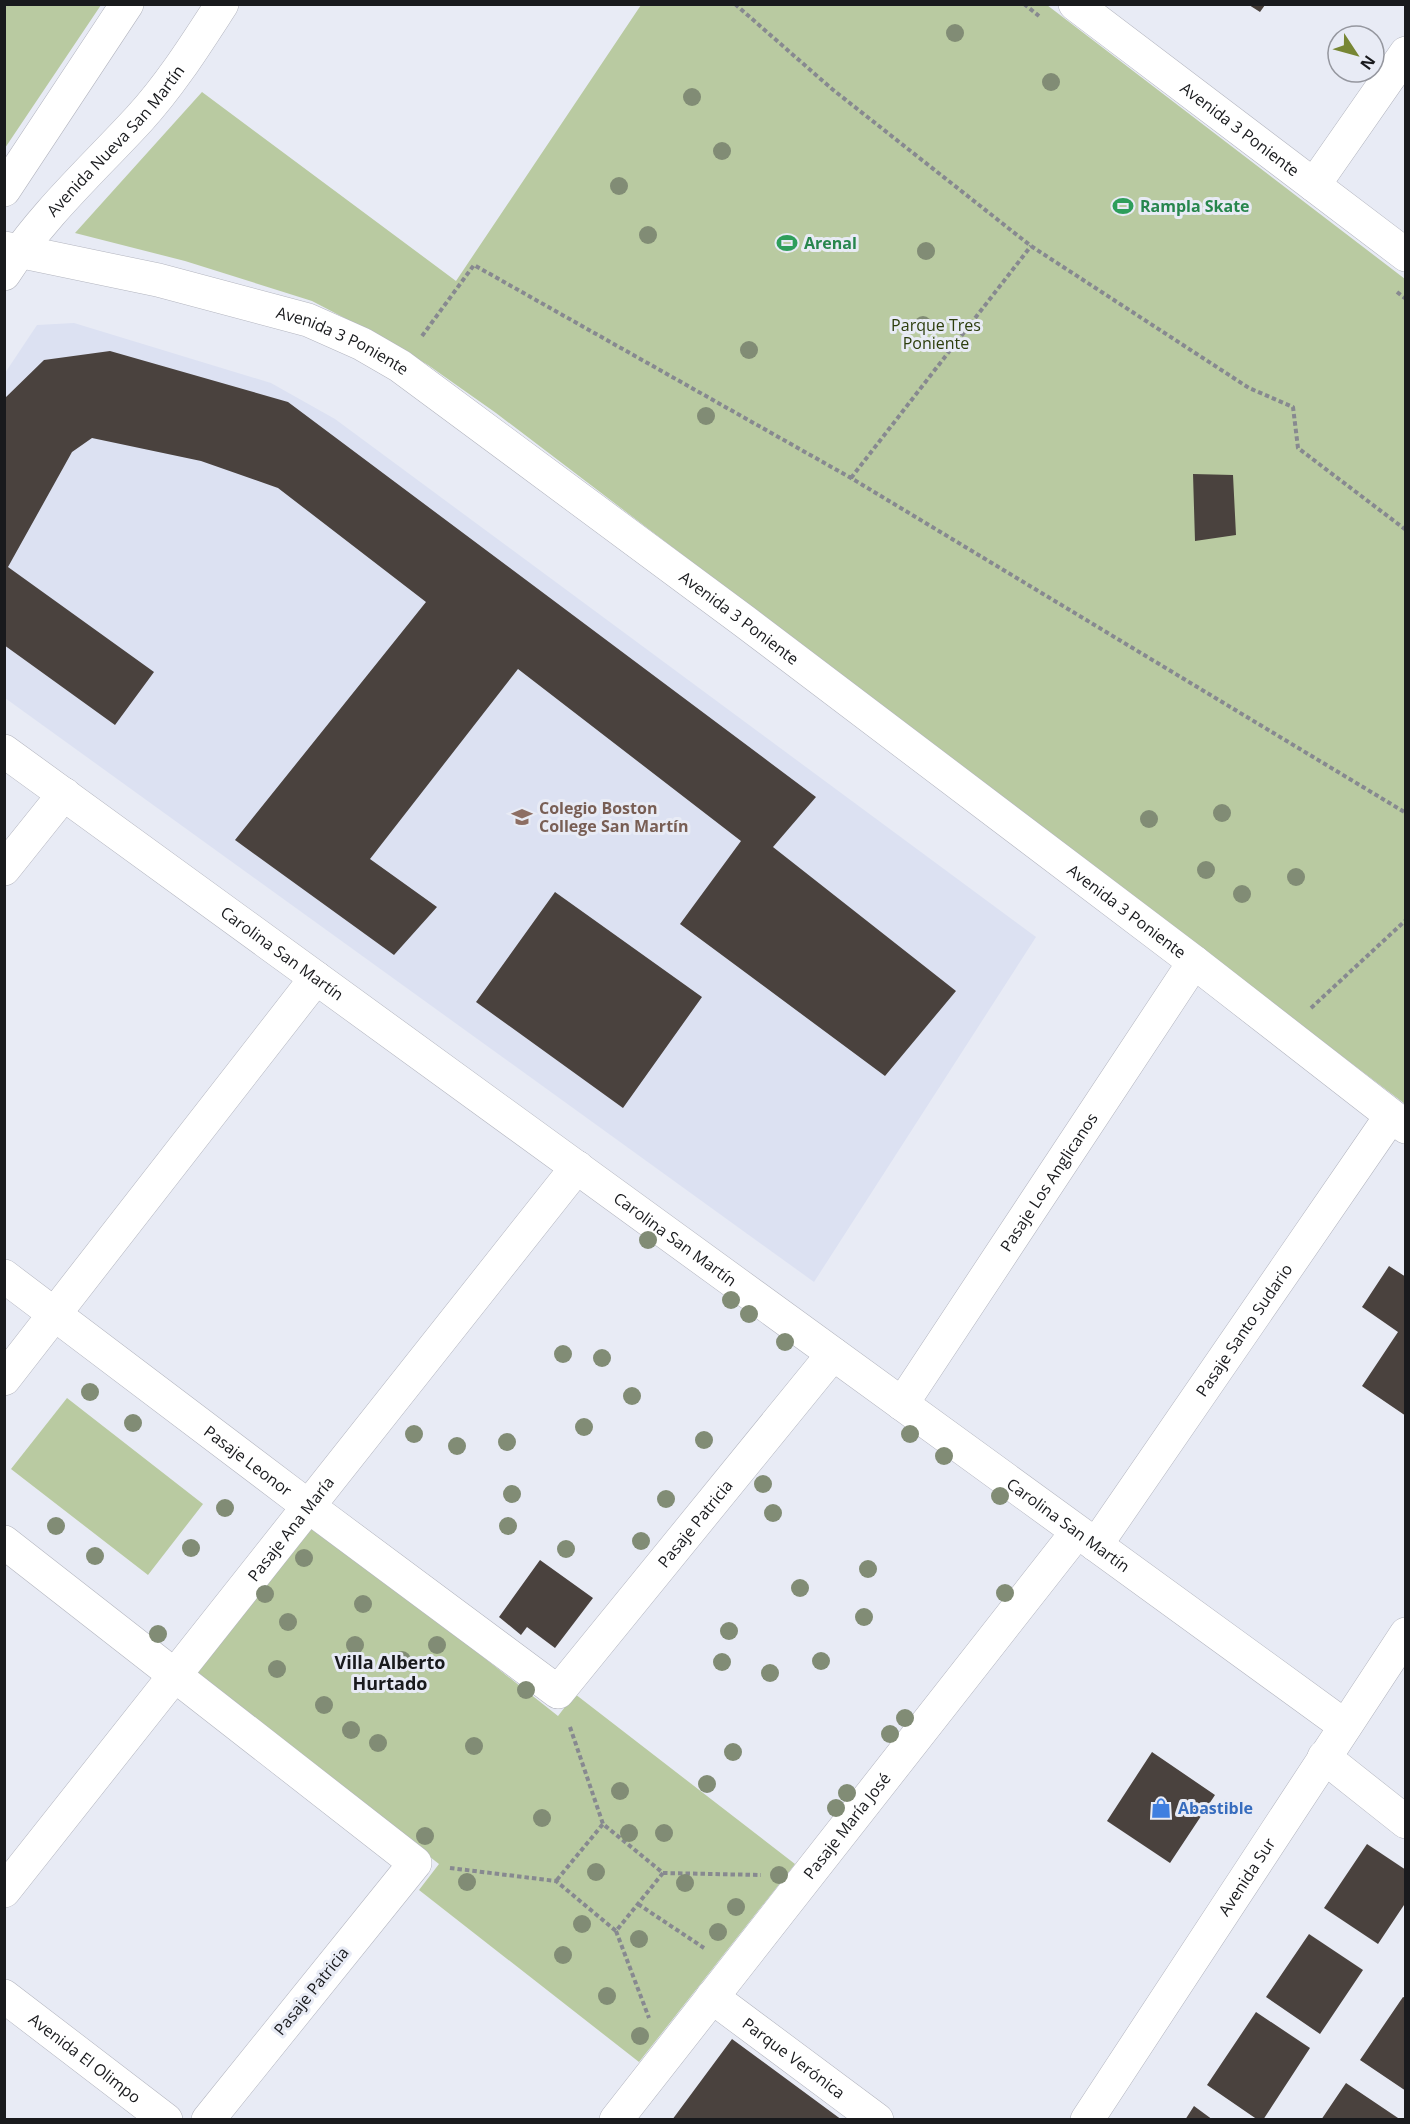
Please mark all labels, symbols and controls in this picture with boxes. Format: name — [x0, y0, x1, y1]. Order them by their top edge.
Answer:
north arrow — [1326, 24, 1386, 84]
text: N — [1355, 51, 1381, 75]
street label: Avenida Nueva San Martín — [42, 61, 189, 221]
street label: Avenida 3 Poniente — [1176, 77, 1304, 181]
sports icon: Rampla Skate — [1111, 194, 1135, 218]
place label: Rampla Skate — [1140, 195, 1250, 217]
sports icon: Arenal — [775, 231, 799, 255]
place label: Arenal — [804, 232, 857, 254]
street label: Avenida 3 Poniente — [274, 301, 413, 380]
park label: Parque Tres Poniente — [891, 314, 981, 354]
street label: Avenida 3 Poniente — [675, 566, 803, 670]
place label: Colegio Boston College San Martín — [539, 797, 688, 837]
school or university icon: Colegio Boston College San Martín — [510, 805, 534, 829]
street label: Avenida 3 Poniente — [1063, 859, 1191, 963]
street label: Carolina San Martín — [216, 901, 348, 1005]
street label: Pasaje Los Anglicanos — [995, 1108, 1103, 1256]
street label: Carolina San Martín — [609, 1187, 741, 1291]
street label: Pasaje Santo Sudario — [1190, 1259, 1297, 1401]
street label: Pasaje Leonor — [199, 1420, 297, 1501]
street label: Pasaje Ana María — [242, 1472, 339, 1586]
street label: Carolina San Martín — [1002, 1473, 1134, 1577]
street label: Pasaje Patricia — [653, 1475, 738, 1572]
district label: Villa Alberto Hurtado — [335, 1650, 445, 1695]
street label: Pasaje María José — [798, 1768, 895, 1883]
shop icon: Abastible — [1149, 1796, 1173, 1820]
place label: Abastible — [1178, 1797, 1253, 1819]
street label: Avenida Sur — [1213, 1833, 1281, 1920]
street label: Pasaje Patricia — [269, 1942, 353, 2040]
street label: Avenida El Olimpo — [24, 2008, 146, 2108]
street label: Parque Verónica — [738, 2012, 850, 2104]

